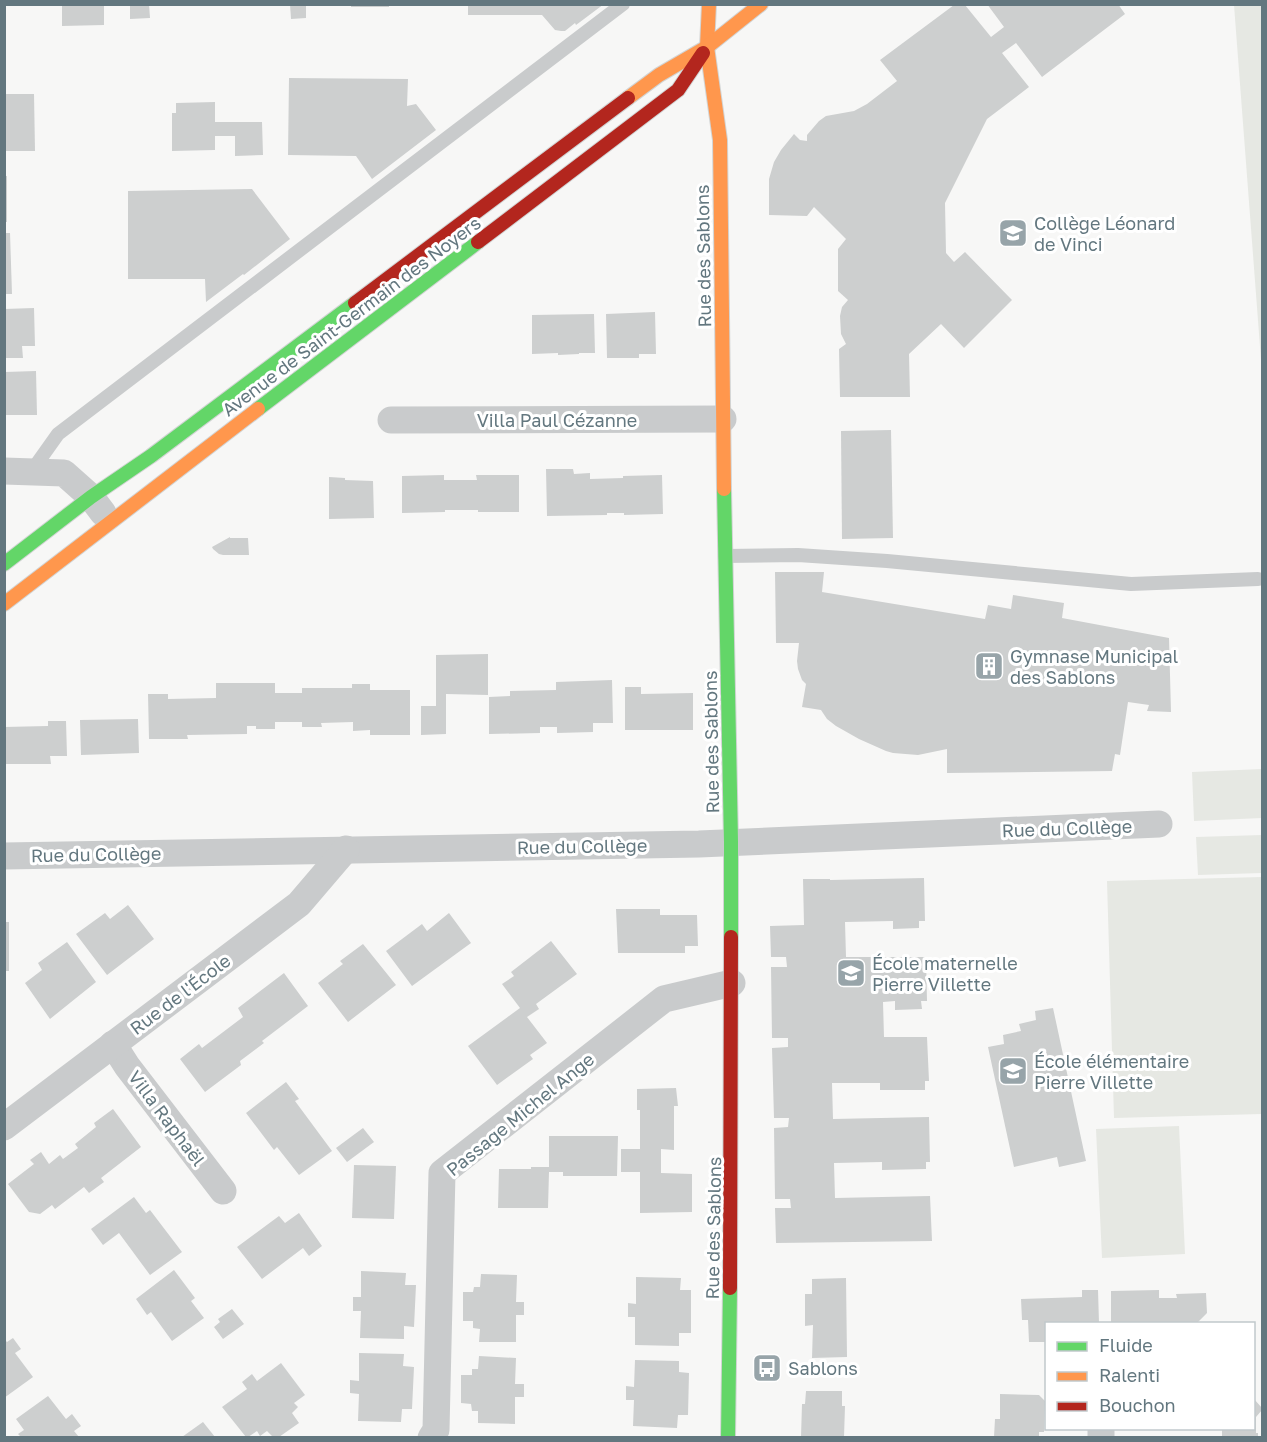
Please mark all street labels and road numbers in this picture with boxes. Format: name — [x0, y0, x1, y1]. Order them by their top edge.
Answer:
street label: Rue des Sablons — [691, 184, 715, 328]
street label: Avenue de Saint-Germain des Noyers — [217, 211, 485, 421]
street label: Villa Paul Cézanne — [477, 409, 637, 431]
street label: Rue des Sablons — [699, 670, 723, 814]
street label: Rue du Collège — [1001, 815, 1133, 841]
street label: Rue du Collège — [517, 834, 647, 858]
street label: Rue du Collège — [31, 842, 161, 866]
street label: Rue de l'École — [125, 949, 235, 1039]
street label: Passage Michel Ange — [442, 1048, 598, 1180]
street label: Villa Raphaël — [124, 1066, 210, 1170]
street label: Rue des Sablons — [701, 1156, 725, 1300]

